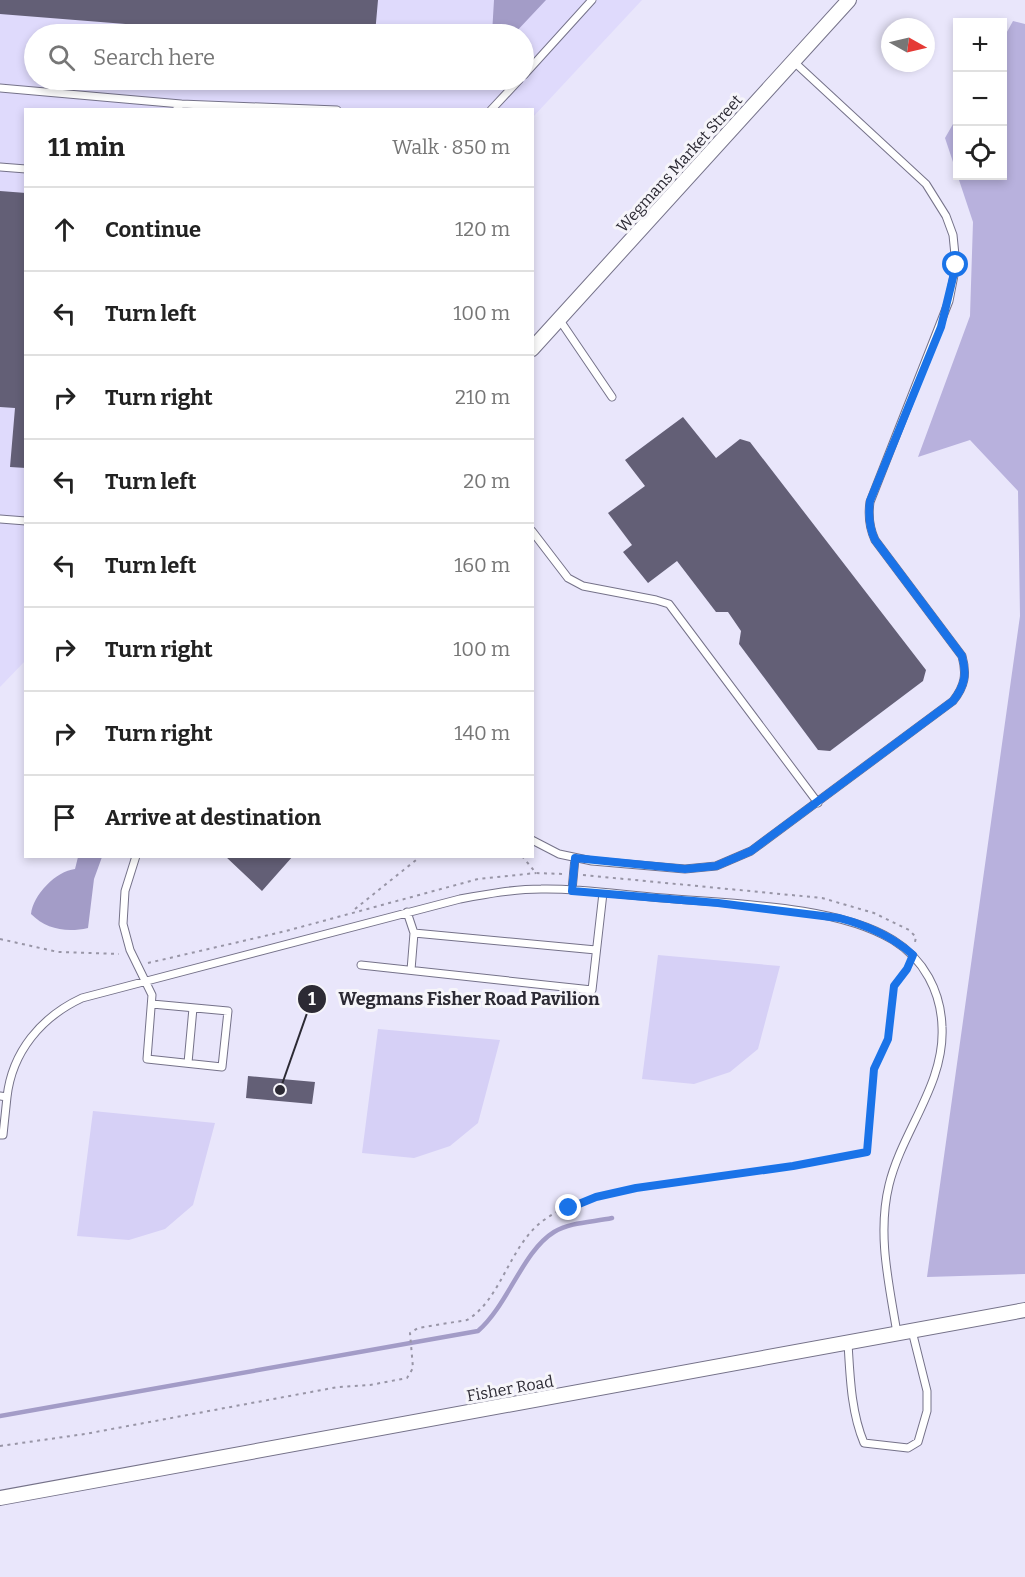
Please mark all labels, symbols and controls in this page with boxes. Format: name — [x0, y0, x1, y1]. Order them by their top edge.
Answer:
north arrow — [881, 18, 935, 72]
map controls — [953, 18, 1007, 180]
button: + — [953, 18, 1007, 72]
search box — [24, 24, 534, 90]
icon: search — [45, 41, 78, 74]
text: Search here — [93, 44, 215, 71]
button: − — [953, 72, 1007, 126]
street label: Wegmans Market Street — [613, 90, 746, 236]
button: locate — [953, 126, 1007, 180]
text: 11 min — [48, 132, 125, 163]
text: Walk · 850 m — [392, 135, 510, 159]
icon: ahead — [48, 213, 81, 246]
text: Continue — [105, 216, 201, 243]
text: 120 m — [455, 217, 510, 241]
route start — [942, 251, 968, 277]
icon: left — [48, 297, 81, 330]
text: Turn left — [105, 300, 197, 327]
text: 100 m — [453, 301, 510, 325]
icon: right — [48, 381, 81, 414]
text: Turn right — [105, 384, 213, 411]
text: 210 m — [455, 385, 510, 409]
icon: left — [48, 465, 81, 498]
text: Turn left — [105, 468, 197, 495]
text: 20 m — [463, 469, 510, 493]
icon: left — [48, 549, 81, 582]
text: Turn left — [105, 552, 197, 579]
text: 160 m — [454, 553, 510, 577]
icon: right — [48, 633, 81, 666]
text: Turn right — [105, 636, 213, 663]
text: 100 m — [453, 637, 510, 661]
icon: right — [48, 717, 81, 750]
text: Turn right — [105, 720, 213, 747]
text: 140 m — [454, 721, 510, 745]
icon: arrive — [48, 801, 81, 834]
text: Arrive at destination — [105, 804, 321, 831]
callout: Wegmans Fisher Road Pavilion — [297, 981, 612, 1017]
text: 1 — [308, 988, 316, 1010]
text: Wegmans Fisher Road Pavilion — [338, 988, 600, 1010]
route end — [555, 1194, 581, 1220]
street label: Fisher Road — [465, 1371, 555, 1405]

